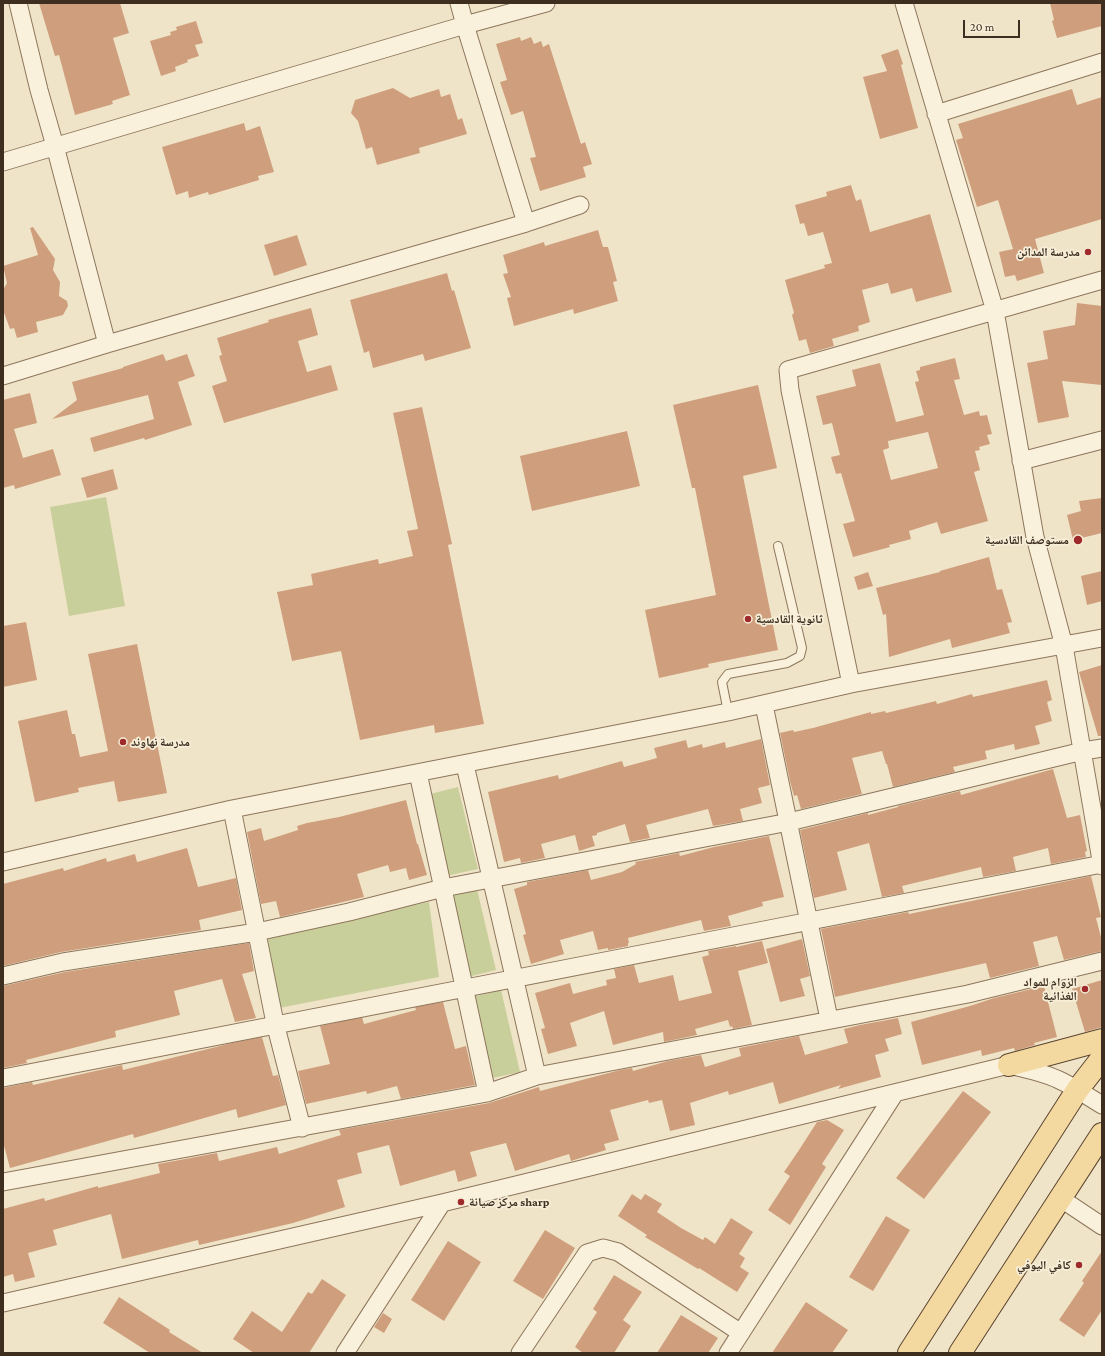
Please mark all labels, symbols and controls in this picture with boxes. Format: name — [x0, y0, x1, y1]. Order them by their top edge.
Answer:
scale bar — [965, 12, 1022, 38]
text: 20 m — [970, 20, 994, 34]
place label: مدرسة المدائن — [1017, 245, 1080, 259]
marker: مدرسة المدائن — [1083, 247, 1093, 257]
place label: مستوصف القادسية — [985, 533, 1069, 547]
marker: مستوصف القادسية — [1072, 534, 1084, 546]
place label: ثانوية القادسية — [756, 612, 823, 626]
marker: ثانوية القادسية — [743, 614, 753, 624]
place label: مدرسة نهاوند — [131, 735, 190, 749]
marker: مدرسة نهاوند — [118, 737, 128, 747]
place label: الزوام للمواد الغذائية — [1024, 975, 1077, 1003]
marker: الزوام للمواد الغذائية — [1080, 984, 1090, 994]
place label: مركز صيانة sharp — [469, 1195, 549, 1209]
marker: مركز صيانة sharp — [456, 1197, 466, 1207]
place label: كافي اليوفي — [1017, 1258, 1071, 1272]
marker: كافي اليوفي — [1074, 1260, 1084, 1270]

